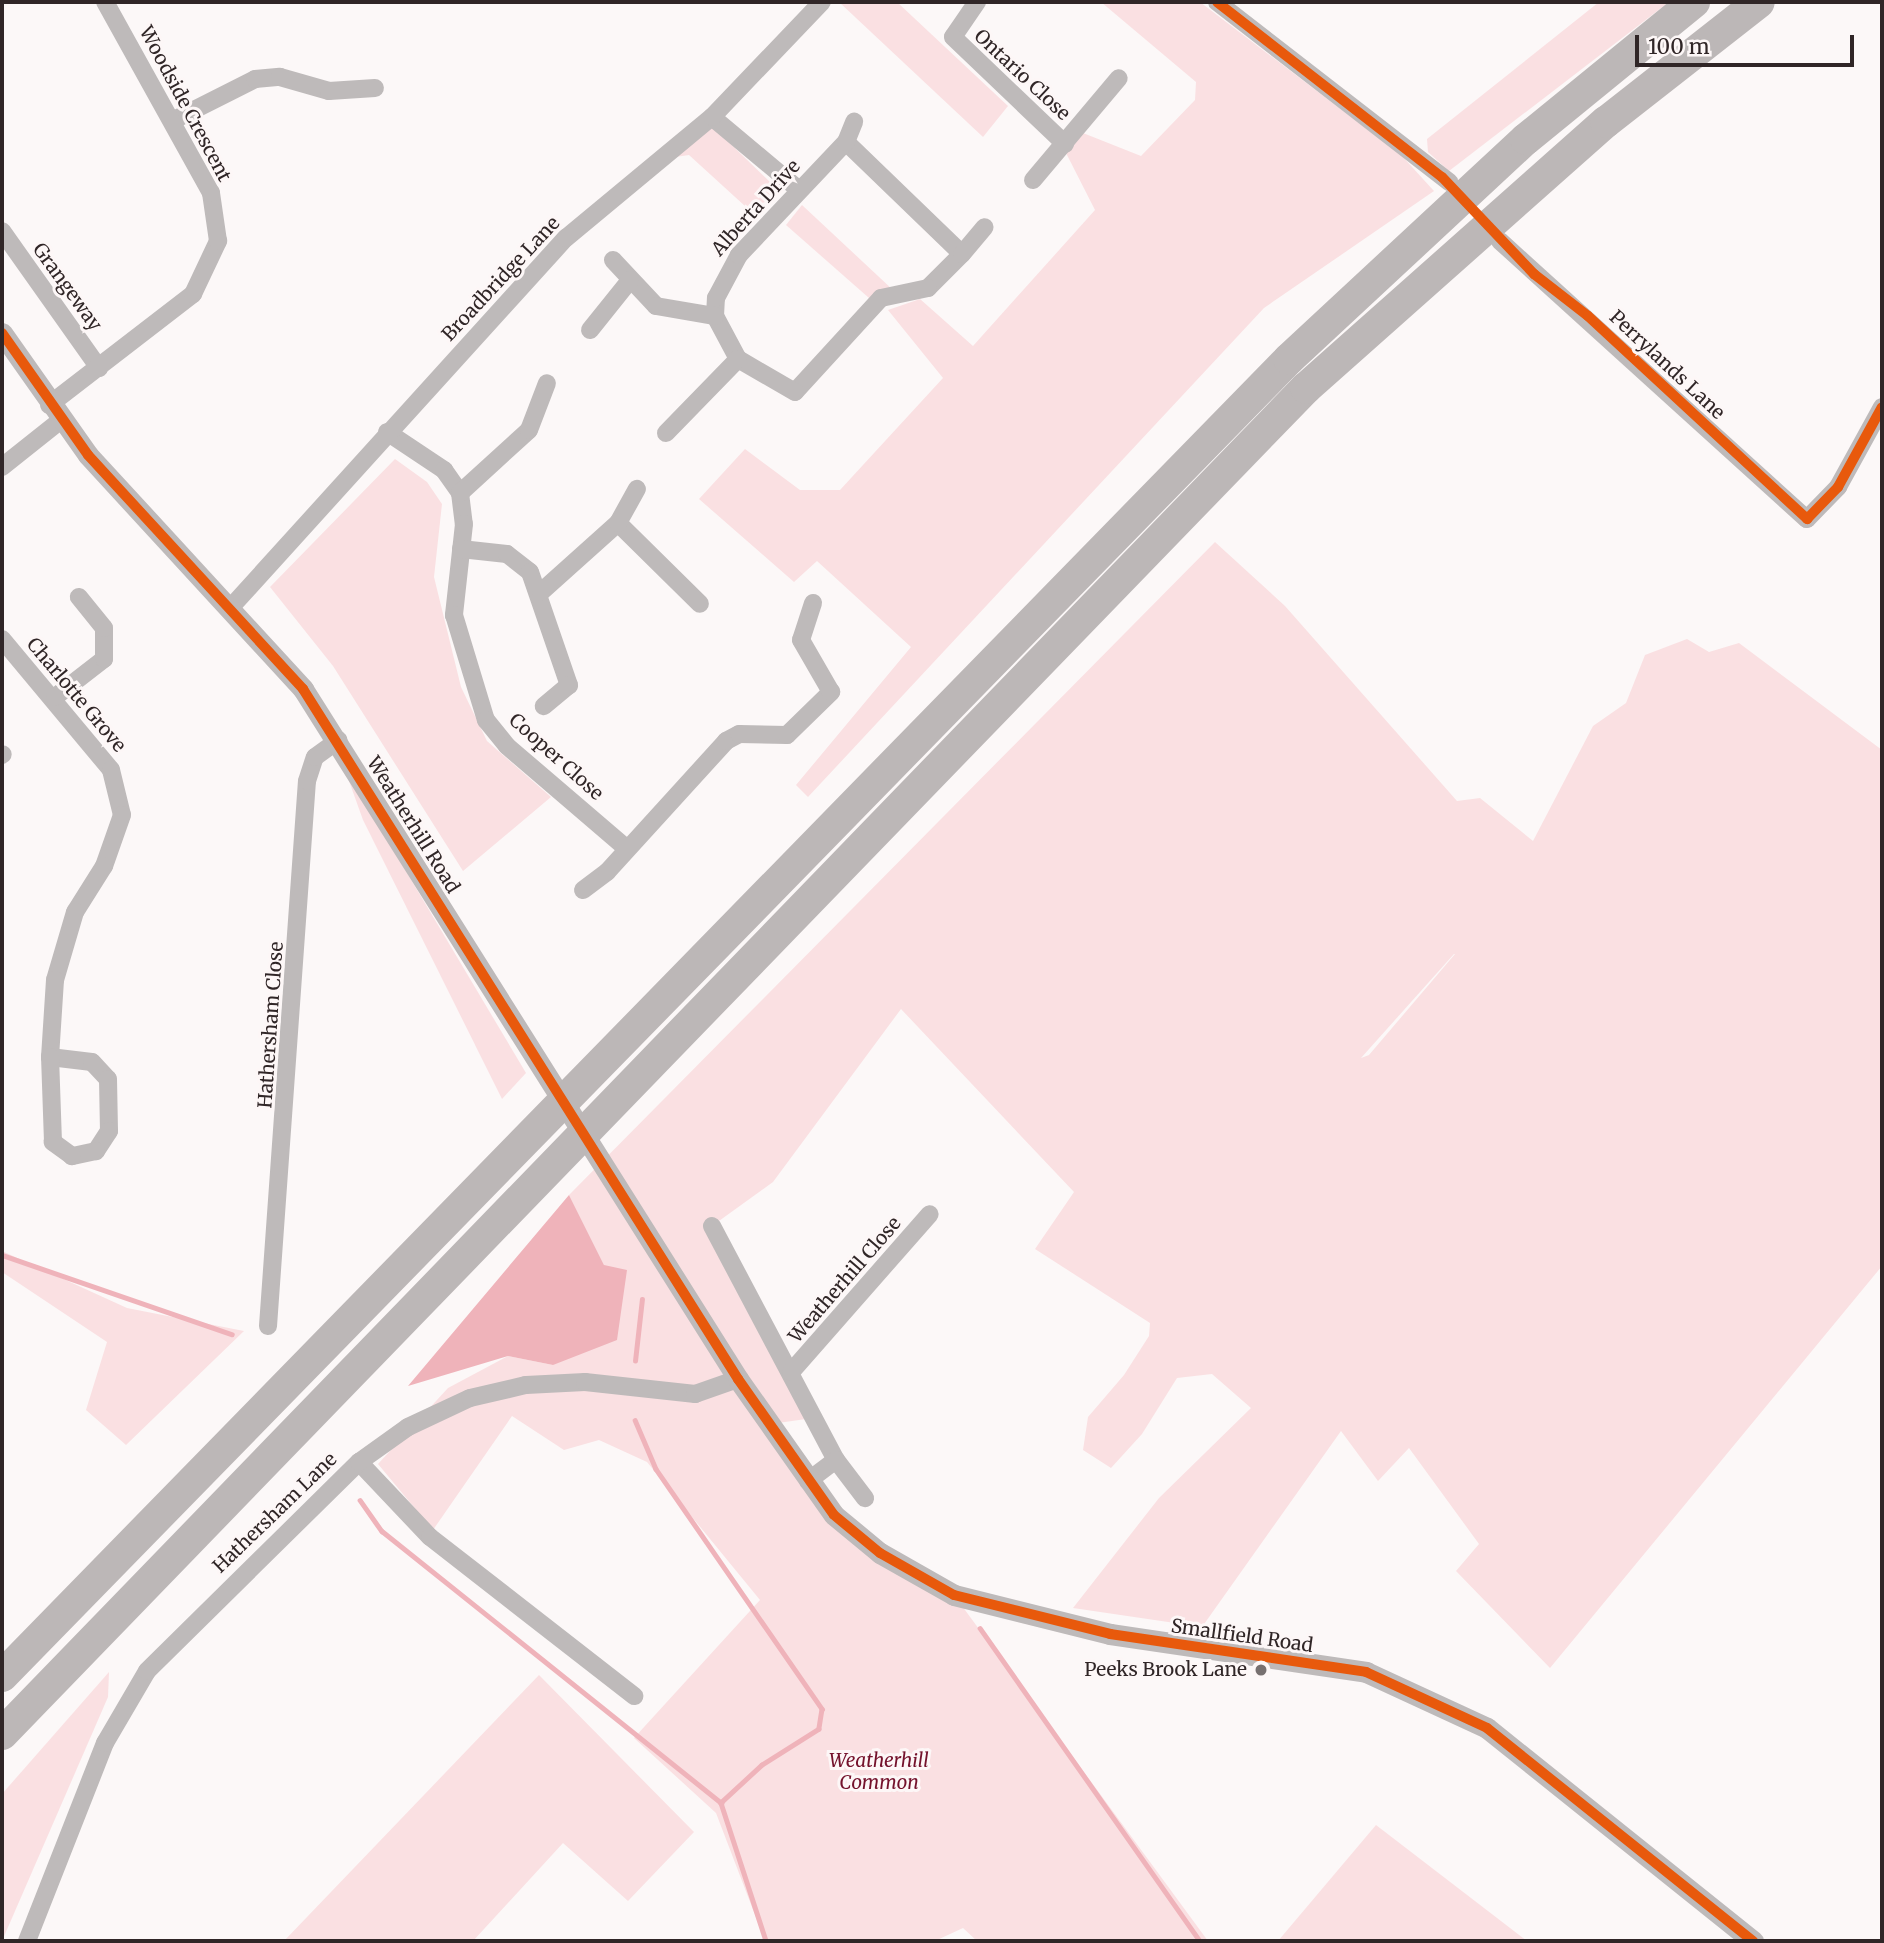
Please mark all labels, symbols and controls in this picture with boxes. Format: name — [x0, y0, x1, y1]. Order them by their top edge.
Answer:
scale bar — [1639, 21, 1858, 65]
street label: Woodside Crescent — [134, 22, 236, 186]
street label: Ontario Close — [969, 25, 1075, 125]
text: 100 m — [1648, 33, 1710, 60]
street label: Alberta Drive — [707, 155, 805, 261]
street label: Broadbridge Lane — [437, 212, 565, 346]
street label: Grangeway — [28, 239, 106, 335]
street label: Perrylands Lane — [1605, 306, 1729, 424]
street label: Charlotte Grove — [22, 633, 130, 757]
street label: Cooper Close — [504, 709, 608, 805]
street label: Weatherhill Road — [362, 752, 464, 898]
street label: Hathersham Close — [254, 941, 288, 1109]
street label: Weatherhill Close — [784, 1212, 906, 1348]
street label: Hathersham Lane — [208, 1448, 342, 1578]
street label: Smallfield Road — [1169, 1615, 1315, 1657]
place label: Peeks Brook Lane — [1084, 1659, 1247, 1681]
marker: Peeks Brook Lane — [1253, 1662, 1269, 1678]
park label: Weatherhill Common — [829, 1750, 929, 1794]

